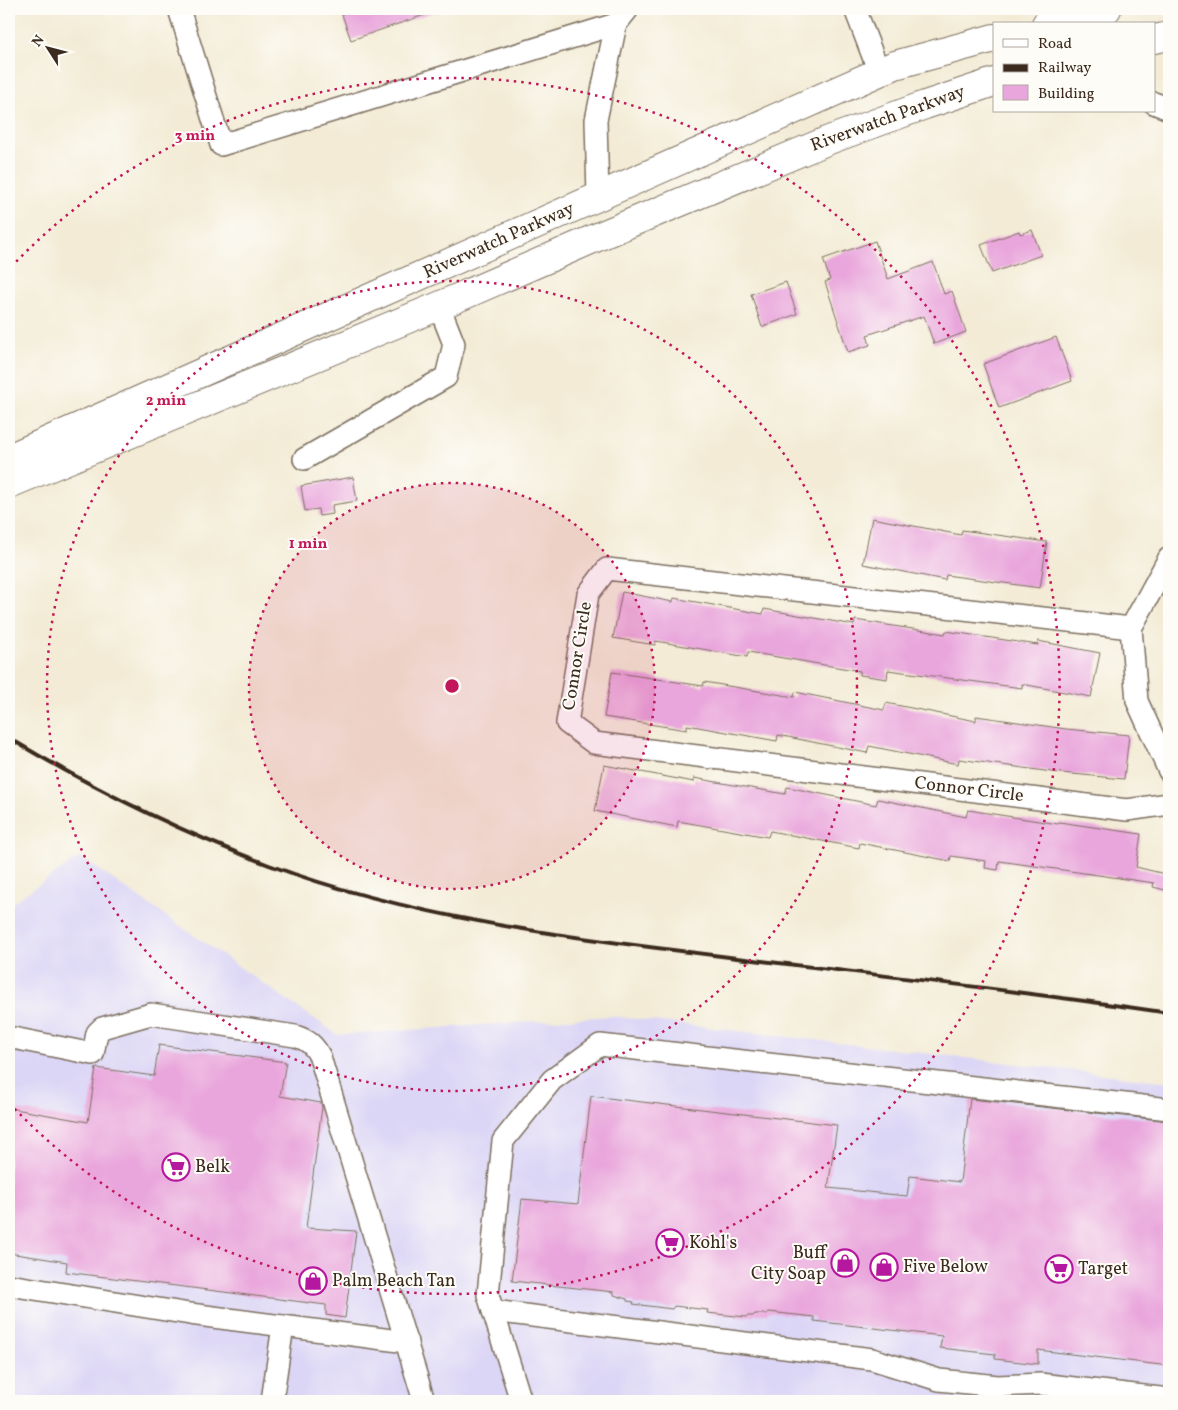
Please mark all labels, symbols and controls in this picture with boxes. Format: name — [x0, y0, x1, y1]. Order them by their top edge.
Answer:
north arrow — [22, 22, 72, 72]
legend — [993, 22, 1156, 112]
text: N — [28, 32, 49, 51]
text: Road — [1038, 34, 1072, 55]
text: Railway — [1038, 58, 1091, 79]
street label: Riverwatch Parkway — [807, 79, 969, 159]
text: Building — [1038, 84, 1095, 105]
text: 3 min — [175, 126, 215, 147]
street label: Riverwatch Parkway — [420, 196, 579, 286]
text: 2 min — [146, 391, 186, 412]
text: 1 min — [289, 534, 327, 555]
street label: Connor Circle — [557, 600, 599, 712]
centre of rings — [443, 677, 461, 695]
street label: Connor Circle — [913, 771, 1025, 809]
supermarket icon: Belk — [161, 1152, 191, 1182]
place label: Belk — [195, 1155, 230, 1180]
supermarket icon: Kohl's — [655, 1228, 685, 1258]
place label: Kohl's — [689, 1231, 737, 1256]
place label: Buff City Soap — [751, 1241, 828, 1287]
shop icon: Buff City Soap — [830, 1248, 860, 1278]
shop icon: Five Below — [869, 1252, 899, 1282]
supermarket icon: Target — [1044, 1254, 1074, 1284]
place label: Five Below — [903, 1255, 988, 1280]
place label: Target — [1078, 1257, 1128, 1282]
shop icon: Palm Beach Tan — [298, 1266, 328, 1296]
place label: Palm Beach Tan — [332, 1269, 456, 1294]

